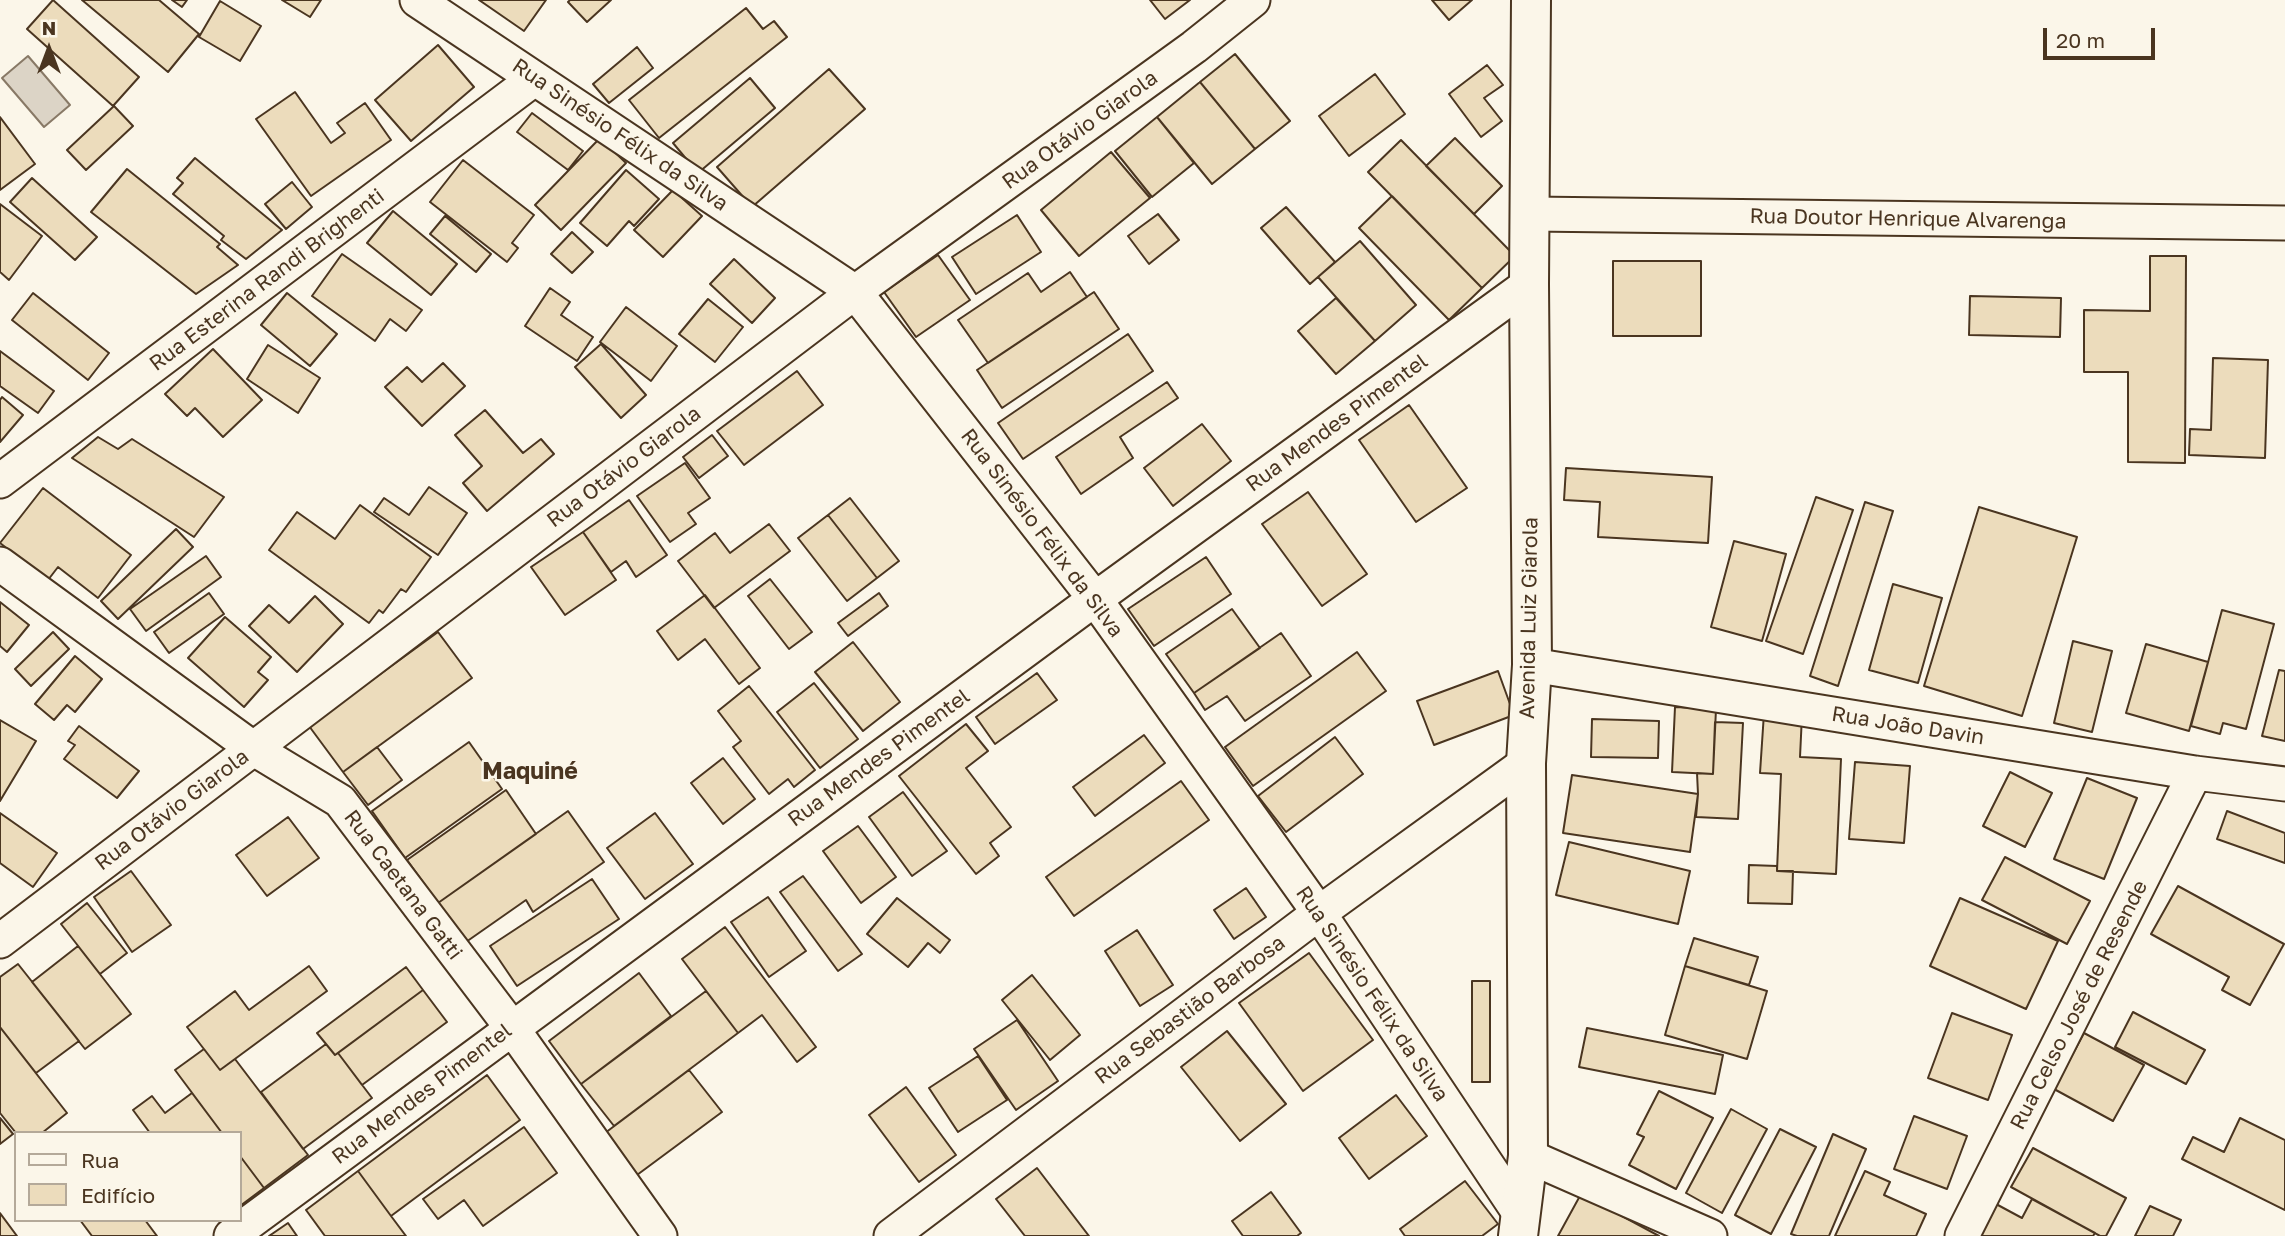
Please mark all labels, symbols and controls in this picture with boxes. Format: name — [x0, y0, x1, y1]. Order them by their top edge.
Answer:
north arrow — [14, 14, 84, 84]
scale bar — [2047, 14, 2159, 58]
text: N — [42, 16, 56, 39]
text: 20 m — [2056, 27, 2105, 53]
street label: Rua Sinésio Félix da Silva — [507, 53, 733, 217]
street label: Rua Otávio Giarola — [997, 65, 1163, 195]
street label: Rua Esterina Randi Brighenti — [145, 183, 389, 377]
street label: Rua Doutor Henrique Alvarenga — [1749, 204, 2067, 234]
street label: Rua Mendes Pimentel — [1241, 349, 1433, 497]
street label: Rua Otávio Giarola — [542, 401, 706, 533]
street label: Rua Sinésio Félix da Silva — [955, 424, 1129, 642]
street label: Avenida Luiz Giarola — [1515, 517, 1543, 719]
street label: Rua Mendes Pimentel — [783, 684, 975, 832]
street label: Rua João Davin — [1830, 702, 1986, 750]
street label: Rua Otávio Giarola — [90, 744, 254, 876]
district label: Maquiné — [482, 758, 578, 786]
street label: Rua Caetana Gatti — [338, 805, 468, 965]
street label: Rua Celso José de Resende — [2005, 876, 2153, 1134]
street label: Rua Sinésio Félix da Silva — [1290, 881, 1454, 1107]
street label: Rua Sebastião Barbosa — [1090, 930, 1290, 1090]
street label: Rua Mendes Pimentel — [327, 1018, 517, 1170]
legend — [14, 1131, 242, 1222]
text: Rua — [81, 1147, 119, 1173]
text: Edifício — [81, 1182, 155, 1208]

